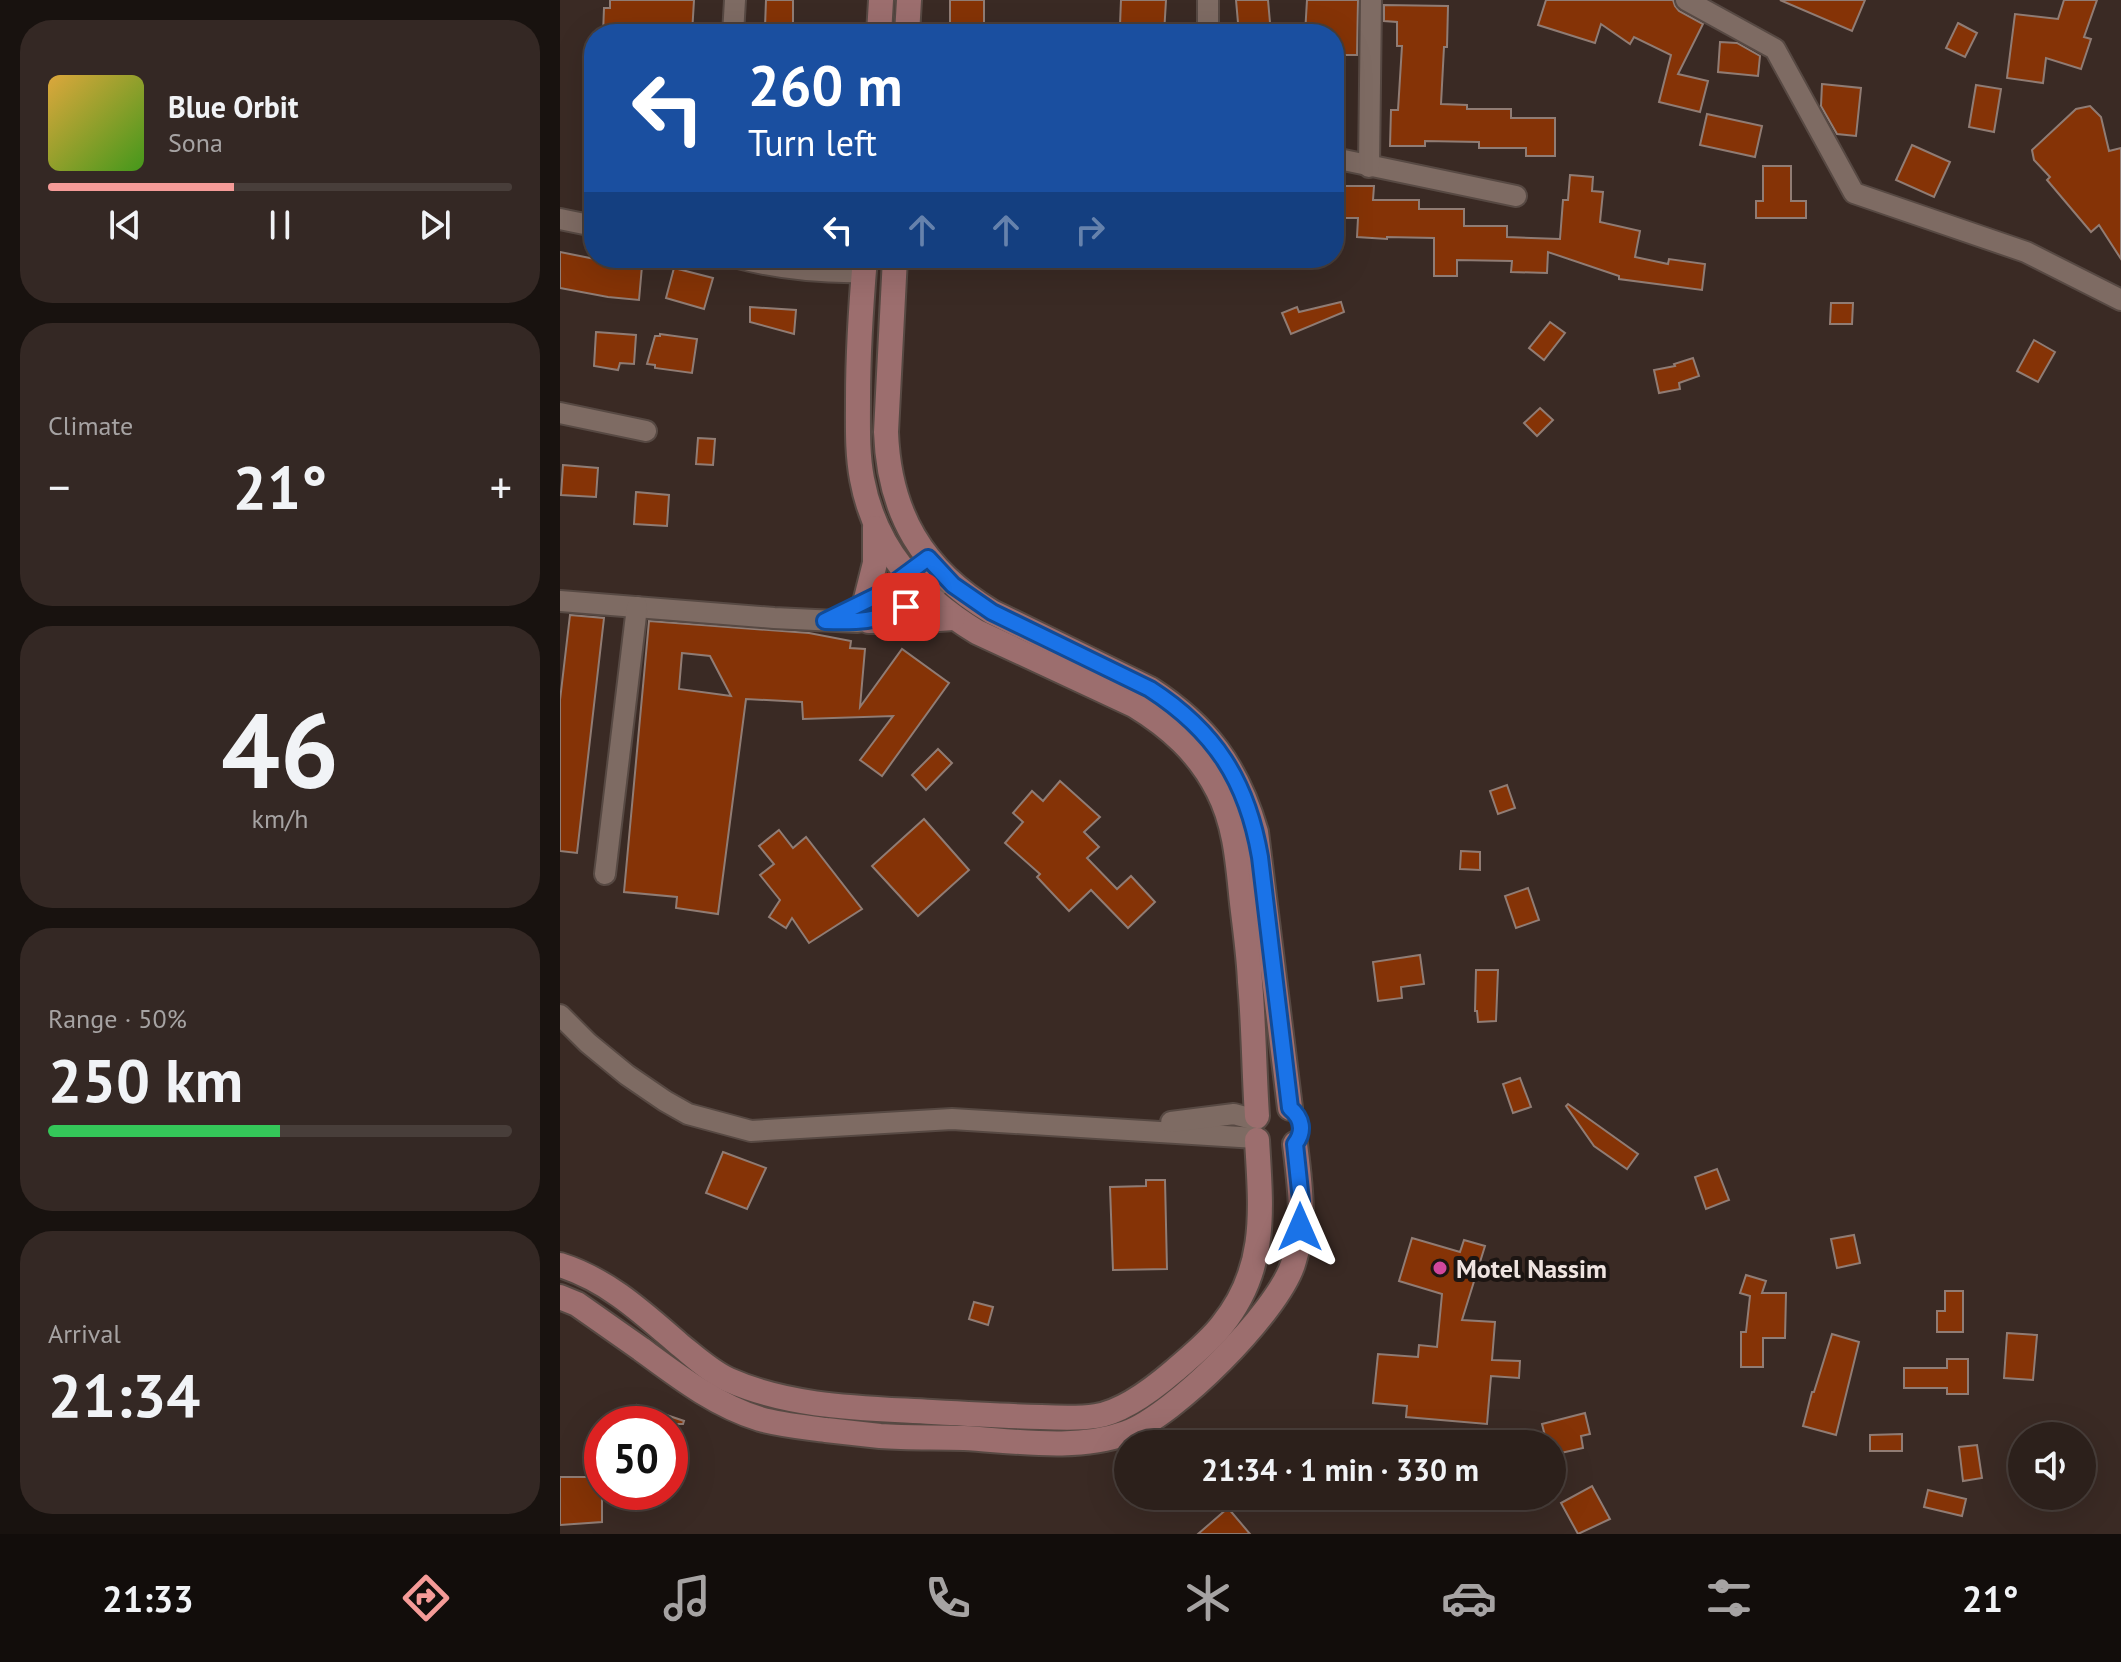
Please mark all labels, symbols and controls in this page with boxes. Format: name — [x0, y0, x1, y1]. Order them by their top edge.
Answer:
text: 260 m — [748, 49, 903, 121]
icon: left — [616, 56, 720, 160]
text: Blue Orbit — [168, 87, 298, 126]
text: Turn left — [748, 119, 877, 166]
text: Sona — [168, 126, 223, 159]
icon: previous — [103, 203, 147, 247]
icon: pause — [258, 203, 302, 247]
icon: next — [413, 203, 457, 247]
icon: left — [816, 208, 860, 252]
icon: ahead — [900, 208, 944, 252]
icon: ahead — [984, 208, 1028, 252]
icon: right — [1068, 208, 1112, 252]
text: Climate — [48, 409, 133, 442]
text: 21° — [233, 448, 327, 526]
text: − — [48, 458, 70, 515]
text: + — [490, 458, 512, 515]
pin — [872, 573, 940, 641]
icon: arrive — [884, 585, 928, 629]
text: 46 — [221, 682, 339, 817]
text: km/h — [252, 802, 309, 835]
text: Range · 50% — [48, 1002, 187, 1035]
text: 250 km — [48, 1041, 243, 1119]
position arrow — [1258, 1185, 1342, 1269]
place label: Motel Nassim — [1456, 1252, 1607, 1285]
marker: Motel Nassim — [1431, 1259, 1449, 1277]
text: Arrival — [48, 1317, 121, 1350]
text: 21:34 — [48, 1356, 200, 1434]
speed limit sign: 50 — [584, 1406, 688, 1510]
map controls — [2008, 1422, 2096, 1510]
button: sound — [2008, 1422, 2096, 1510]
text: 21:34 · 1 min · 330 m — [1201, 1450, 1479, 1489]
icon: directions — [398, 1570, 454, 1626]
icon: music — [659, 1570, 715, 1626]
icon: phone — [920, 1570, 976, 1626]
icon: climate — [1180, 1570, 1236, 1626]
icon: car — [1441, 1570, 1497, 1626]
icon: filters — [1701, 1570, 1757, 1626]
text: 21:33 — [102, 1575, 194, 1622]
text: 21° — [1962, 1575, 2019, 1622]

